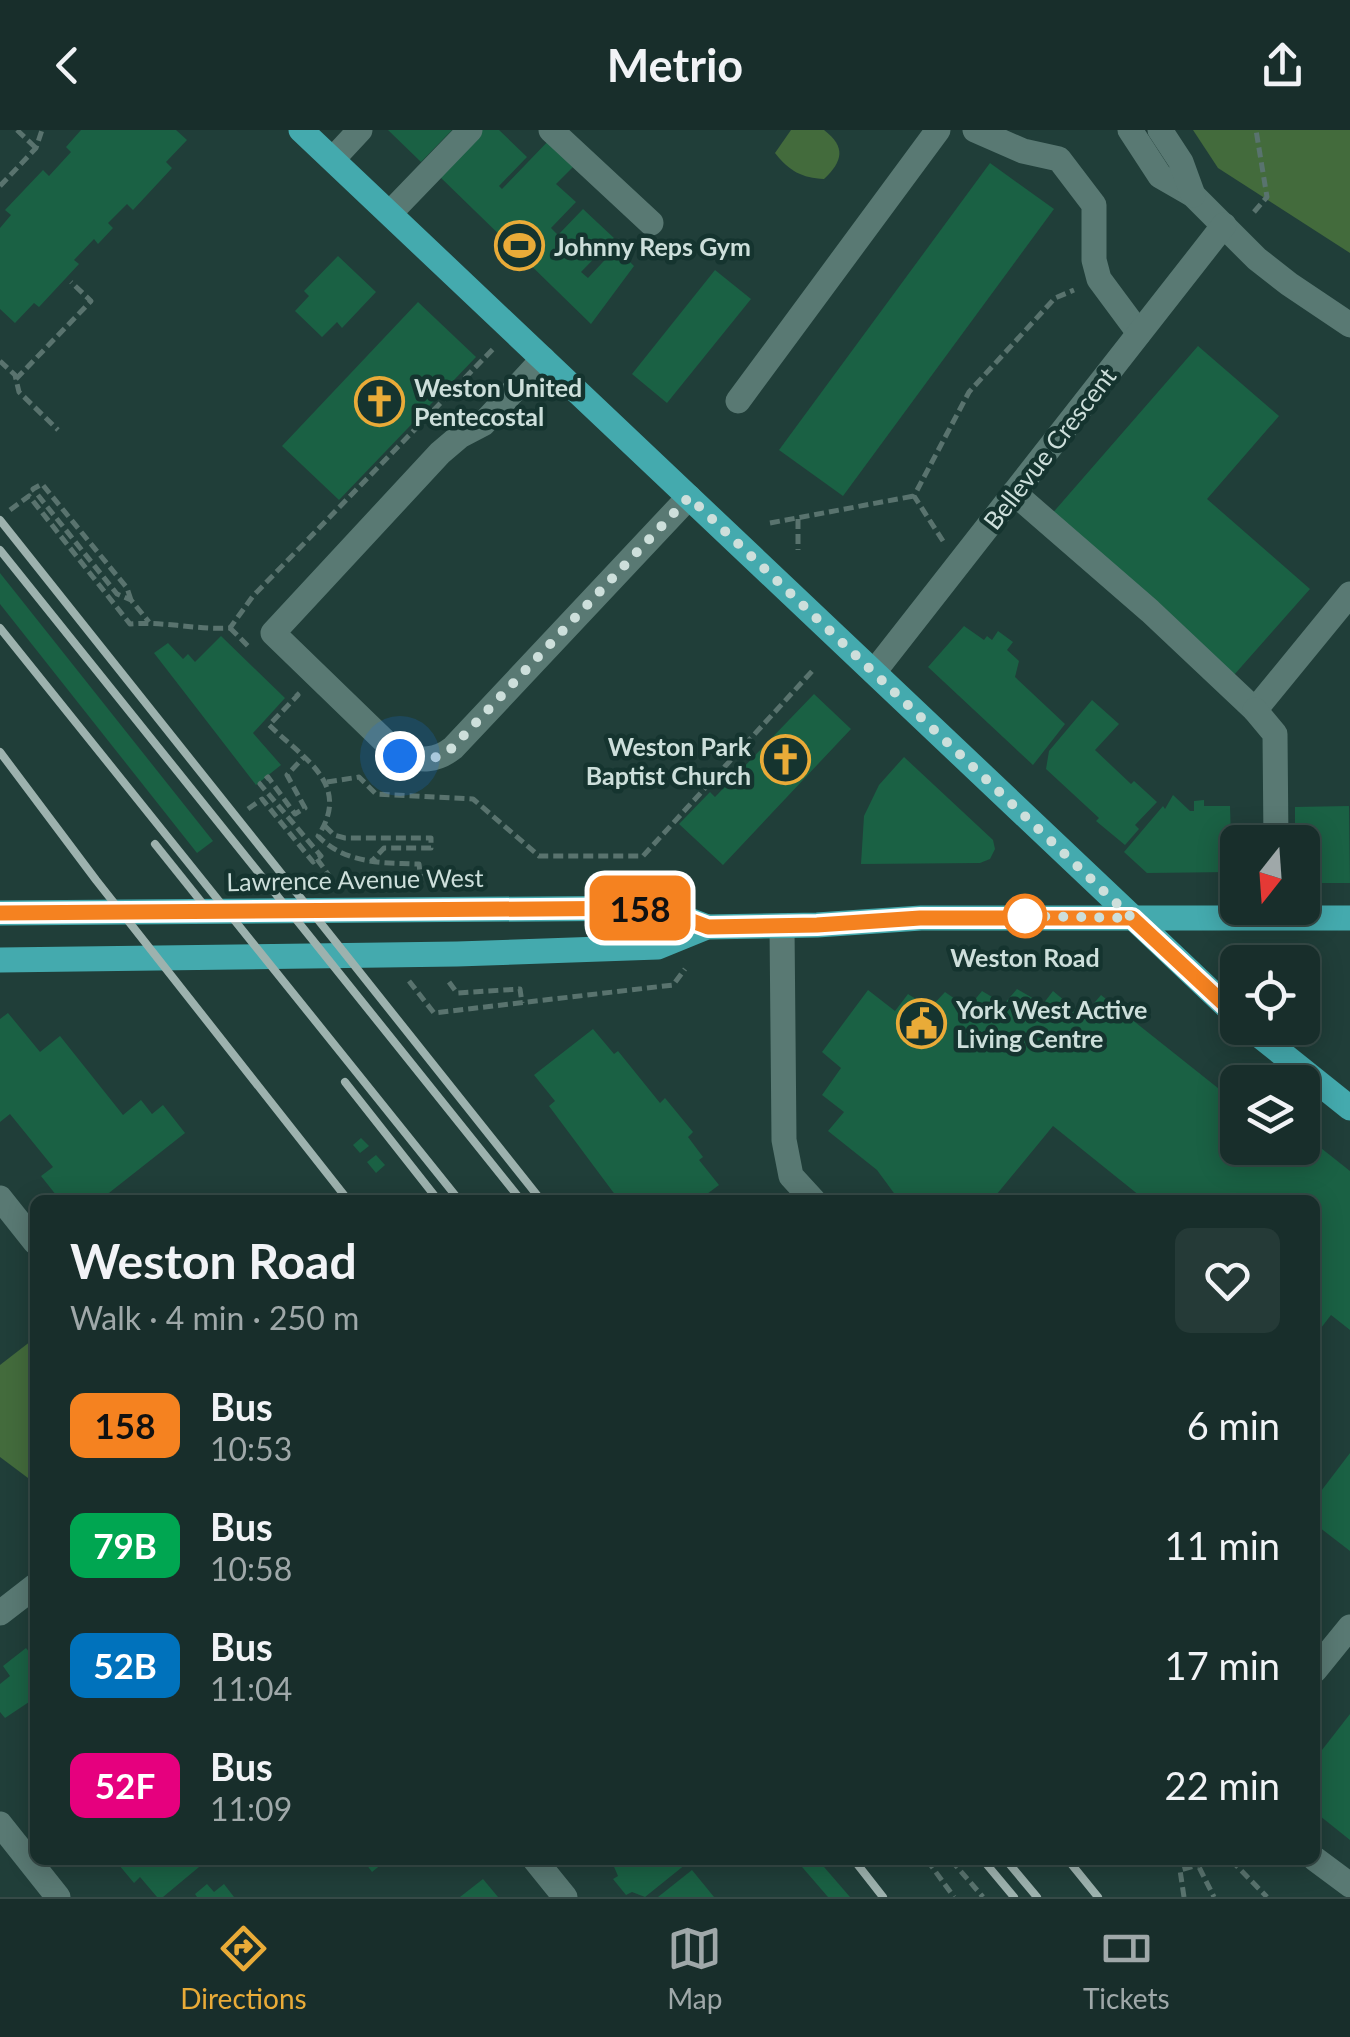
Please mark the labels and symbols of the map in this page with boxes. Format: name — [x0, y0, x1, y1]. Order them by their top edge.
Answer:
sports icon: Johnny Reps Gym — [493, 220, 545, 272]
place label: Johnny Reps Gym — [554, 231, 751, 261]
street label: Bellevue Crescent — [976, 361, 1122, 535]
place label: Weston United Pentecostal — [414, 372, 582, 431]
church icon: Weston United Pentecostal — [353, 375, 405, 427]
your location — [375, 731, 425, 781]
place label: Weston Park Baptist Church — [586, 731, 752, 790]
church icon: Weston Park Baptist Church — [760, 734, 812, 786]
north arrow — [1220, 825, 1320, 925]
street label: Lawrence Avenue West — [226, 862, 484, 896]
line badge: 158 — [582, 876, 698, 940]
marker: Weston Road — [1004, 895, 1046, 937]
place label: Weston Road — [950, 942, 1100, 972]
place label: York West Active Living Centre — [955, 994, 1147, 1053]
public building icon: York West Active Living Centre — [895, 997, 947, 1049]

